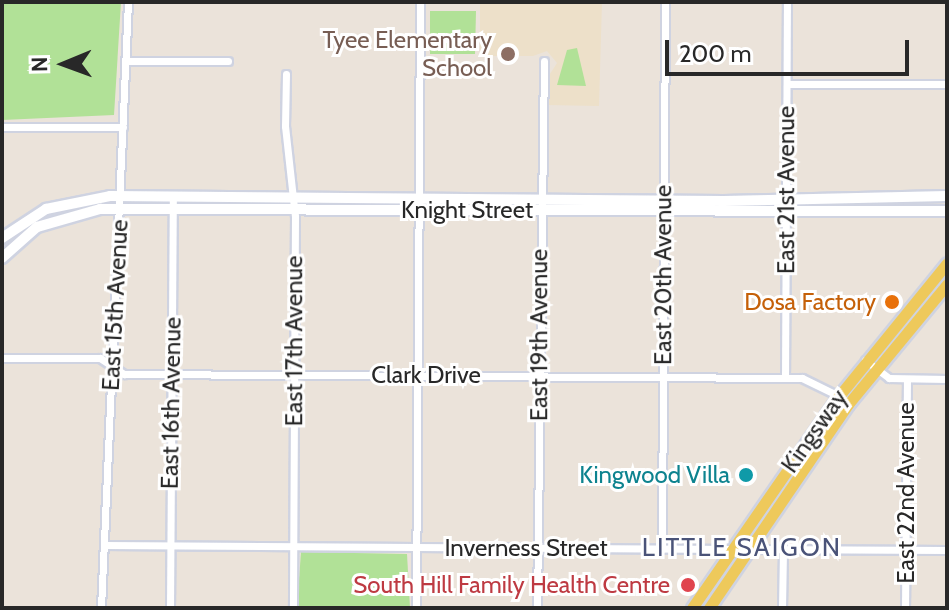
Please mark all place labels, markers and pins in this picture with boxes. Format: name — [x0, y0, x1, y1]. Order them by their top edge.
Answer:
place label: Tyee Elementary School — [322, 26, 492, 82]
marker: Tyee Elementary School — [499, 45, 517, 63]
place label: Dosa Factory — [744, 288, 876, 316]
marker: Dosa Factory — [883, 293, 901, 311]
place label: Kingwood Villa — [579, 461, 730, 489]
marker: Kingwood Villa — [737, 466, 755, 484]
place label: South Hill Family Health Centre — [353, 571, 670, 599]
marker: South Hill Family Health Centre — [677, 574, 699, 596]

